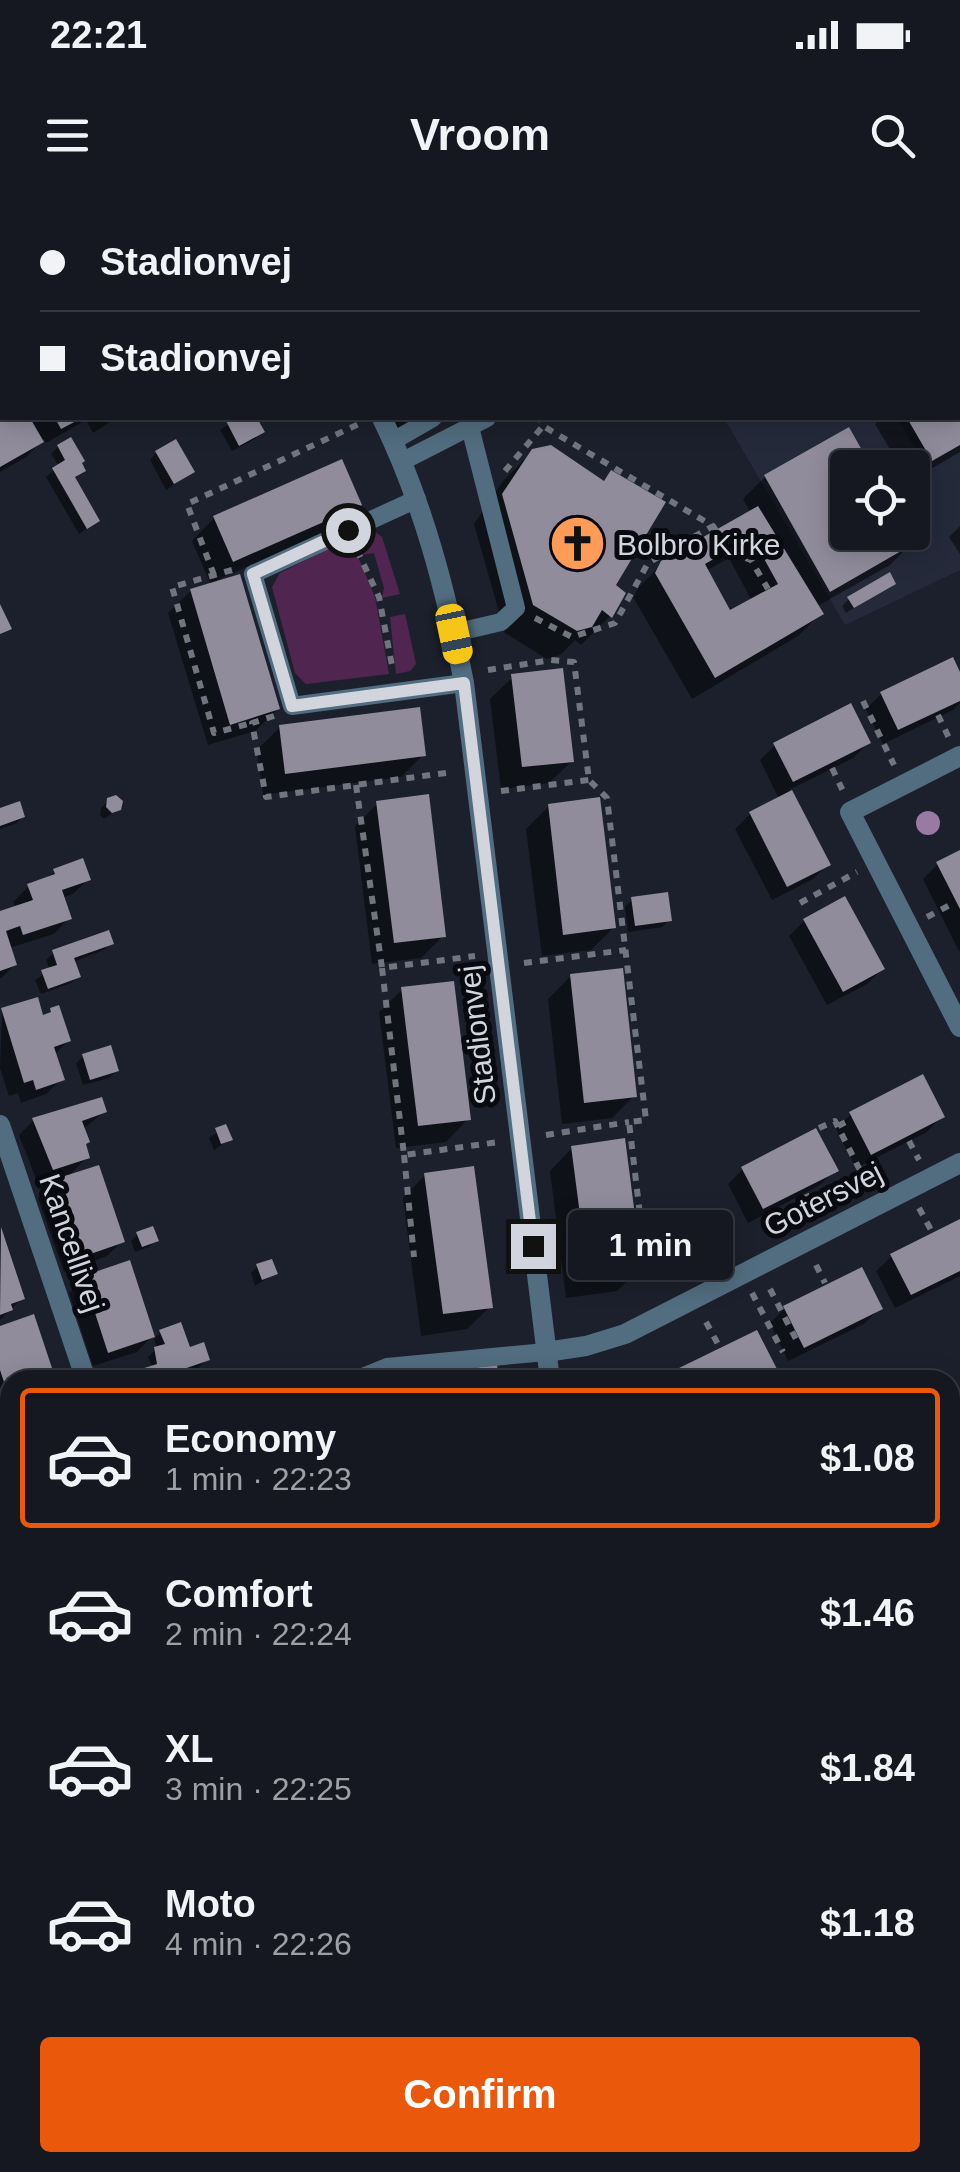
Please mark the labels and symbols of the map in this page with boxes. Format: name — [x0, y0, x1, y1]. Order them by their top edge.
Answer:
route start — [326, 508, 371, 553]
church icon: Bolbro Kirke — [548, 514, 608, 574]
place label: Bolbro Kirke — [617, 528, 780, 561]
car — [433, 602, 475, 666]
street label: Stadionvej — [452, 963, 502, 1107]
street label: Gotersvej — [758, 1155, 888, 1243]
street label: Kancellivej — [33, 1170, 111, 1316]
callout: 1 min — [568, 1211, 733, 1281]
route end — [511, 1224, 556, 1269]

